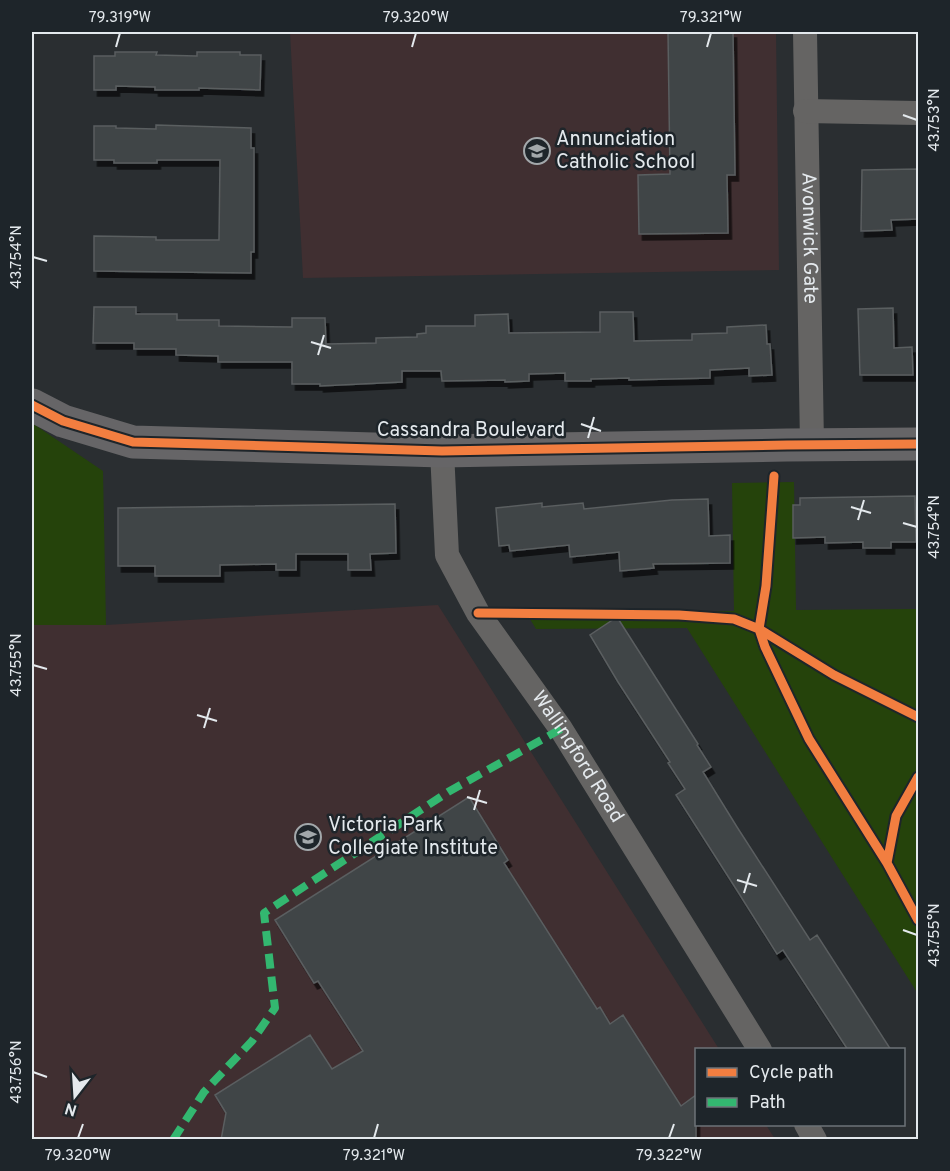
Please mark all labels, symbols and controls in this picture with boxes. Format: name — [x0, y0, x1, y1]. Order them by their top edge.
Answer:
text: 79.319°W — [89, 9, 151, 28]
text: 79.320°W — [383, 9, 449, 28]
text: 79.321°W — [680, 9, 742, 28]
text: 43.753°N — [926, 88, 945, 152]
place label: Annunciation Catholic School — [556, 127, 695, 176]
school or university icon: Annunciation Catholic School — [522, 136, 552, 166]
street label: Avonwick Gate — [794, 172, 823, 304]
text: 43.754°N — [8, 225, 27, 289]
street label: Cassandra Boulevard — [377, 418, 565, 444]
text: 43.754°N — [926, 495, 945, 559]
text: 43.755°N — [8, 633, 27, 697]
street label: Wallingford Road — [525, 686, 629, 828]
place label: Victoria Park Collegiate Institute — [328, 813, 498, 862]
school or university icon: Victoria Park Collegiate Institute — [293, 822, 323, 852]
text: 43.755°N — [926, 903, 945, 967]
text: 43.756°N — [8, 1041, 27, 1104]
legend — [695, 1048, 905, 1126]
text: Cycle path — [749, 1062, 834, 1085]
north arrow — [45, 1066, 105, 1126]
text: Path — [749, 1092, 786, 1115]
text: N — [63, 1097, 80, 1120]
text: 79.320°W — [45, 1147, 111, 1166]
text: 79.321°W — [343, 1147, 405, 1166]
text: 79.322°W — [636, 1147, 702, 1166]

